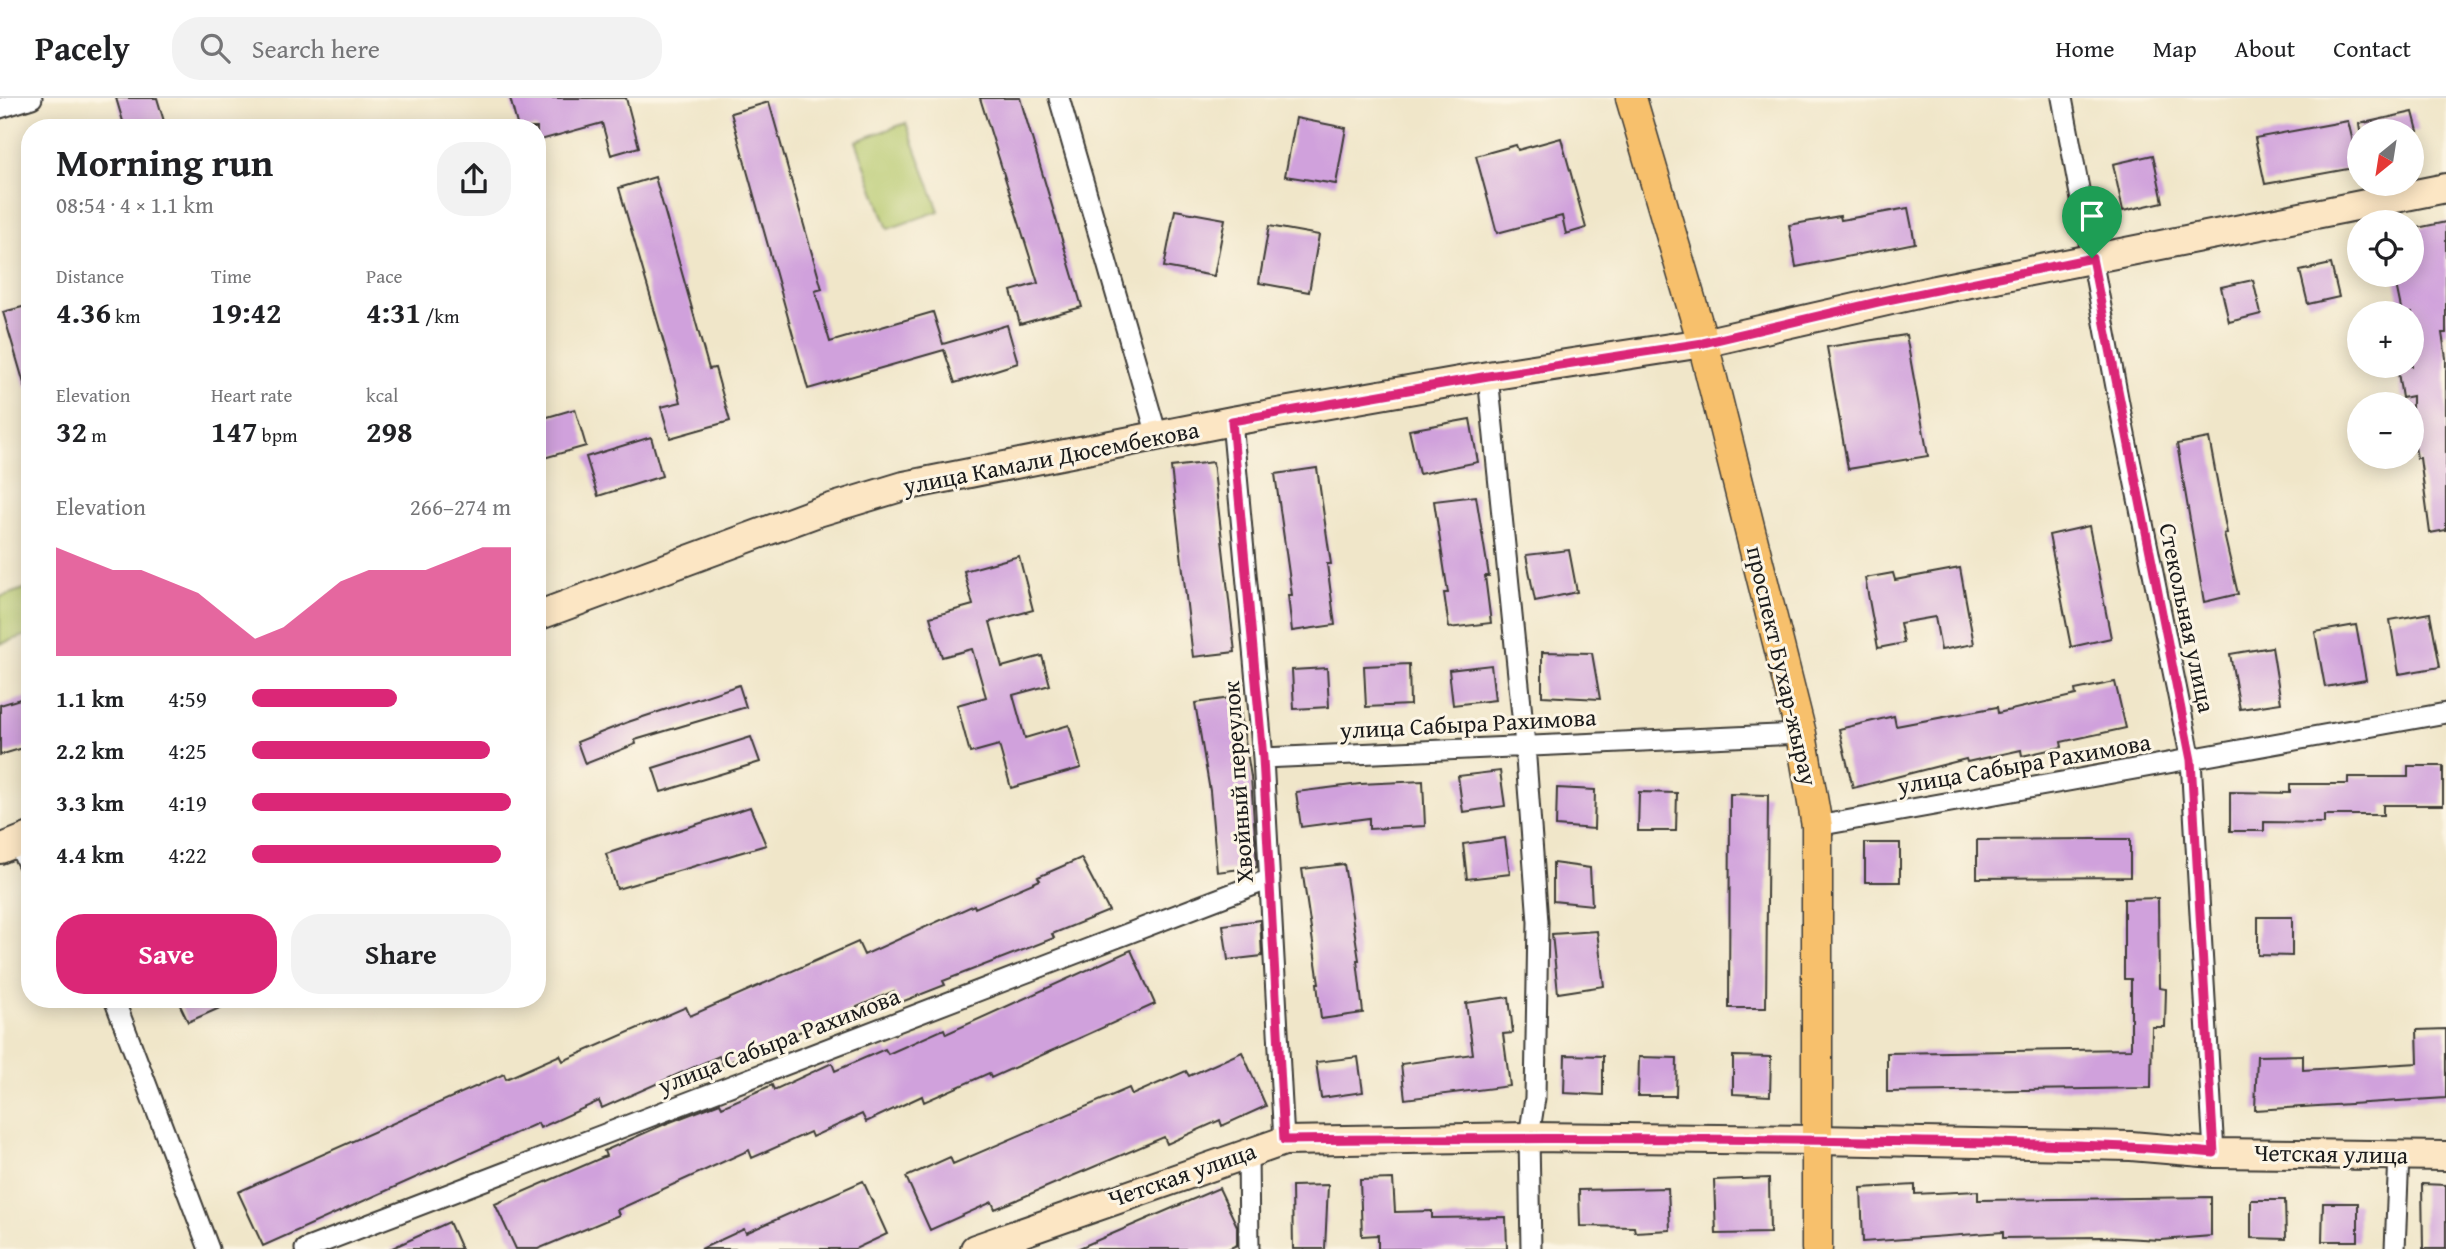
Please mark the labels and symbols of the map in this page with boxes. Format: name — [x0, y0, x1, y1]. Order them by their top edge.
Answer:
north arrow — [2347, 119, 2424, 196]
pin — [2062, 186, 2122, 258]
street label: улица Камали Дюсембекова — [899, 412, 1202, 504]
street label: Стекольная улица — [2150, 520, 2225, 716]
street label: проспект Бухар-жырау — [1738, 542, 1827, 789]
street label: Хвойный переулок — [1213, 679, 1262, 884]
street label: улица Сабыра Рахимова — [1338, 699, 1598, 748]
street label: улица Сабыра Рахимова — [1894, 724, 2154, 803]
street label: улица Сабыра Рахимова — [652, 978, 905, 1103]
street label: Четская улица — [1103, 1133, 1261, 1216]
street label: Четская улица — [2254, 1135, 2409, 1172]

